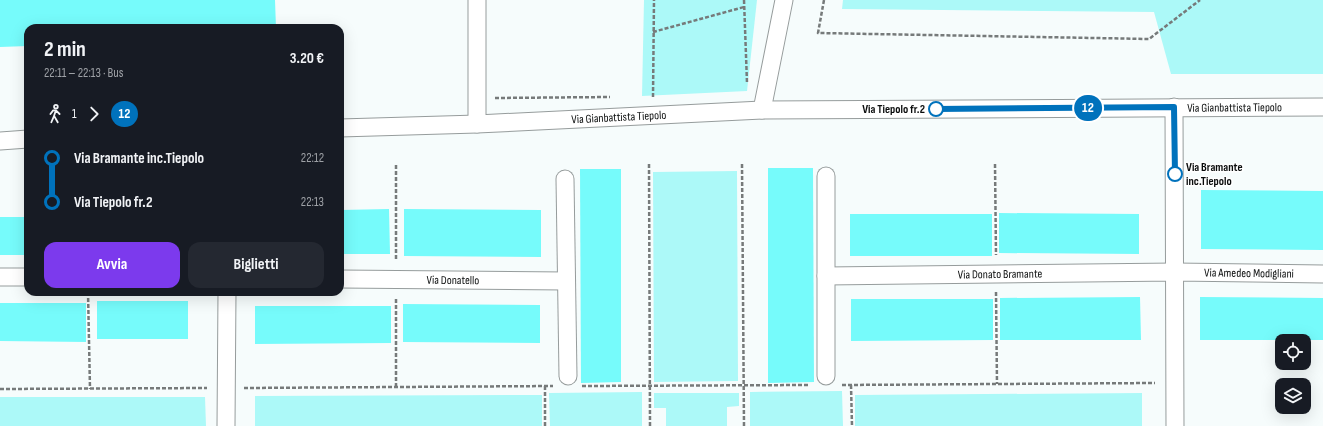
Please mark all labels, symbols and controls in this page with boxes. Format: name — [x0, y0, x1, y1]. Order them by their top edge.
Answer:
text: 2 min — [44, 36, 86, 63]
text: 3.20 € — [290, 49, 324, 68]
text: 22:11 – 22:13 · Bus — [44, 65, 123, 81]
line badge: 12 — [1070, 95, 1106, 121]
text: 12 — [1082, 99, 1094, 116]
street label: Via Gianbattista Tiepolo — [1187, 100, 1282, 116]
marker: Via Tiepolo fr.2 — [928, 101, 944, 117]
place label: Via Tiepolo fr.2 — [862, 102, 925, 117]
icon: walk — [44, 103, 66, 125]
icon: forward — [83, 103, 105, 125]
text: 12 — [119, 105, 130, 122]
text: 1 — [72, 106, 77, 122]
street label: Via Gianbattista Tiepolo — [571, 108, 667, 127]
text: Via Bramante inc.Tiepolo — [74, 149, 204, 168]
text: 22:12 — [301, 150, 324, 166]
place label: Via Bramante inc.Tiepolo — [1186, 160, 1243, 189]
marker: Via Bramante inc.Tiepolo — [1167, 166, 1183, 182]
text: Via Tiepolo fr.2 — [74, 193, 153, 212]
text: 22:13 — [301, 194, 324, 210]
button: Avvia — [44, 242, 180, 288]
button: Biglietti — [188, 242, 324, 288]
street label: Via Amedeo Modigliani — [1204, 265, 1294, 282]
street label: Via Donato Bramante — [958, 267, 1043, 282]
street label: Via Donatello — [427, 273, 479, 288]
map controls — [1275, 334, 1311, 414]
button: locate — [1275, 334, 1311, 370]
button: layers — [1275, 378, 1311, 414]

